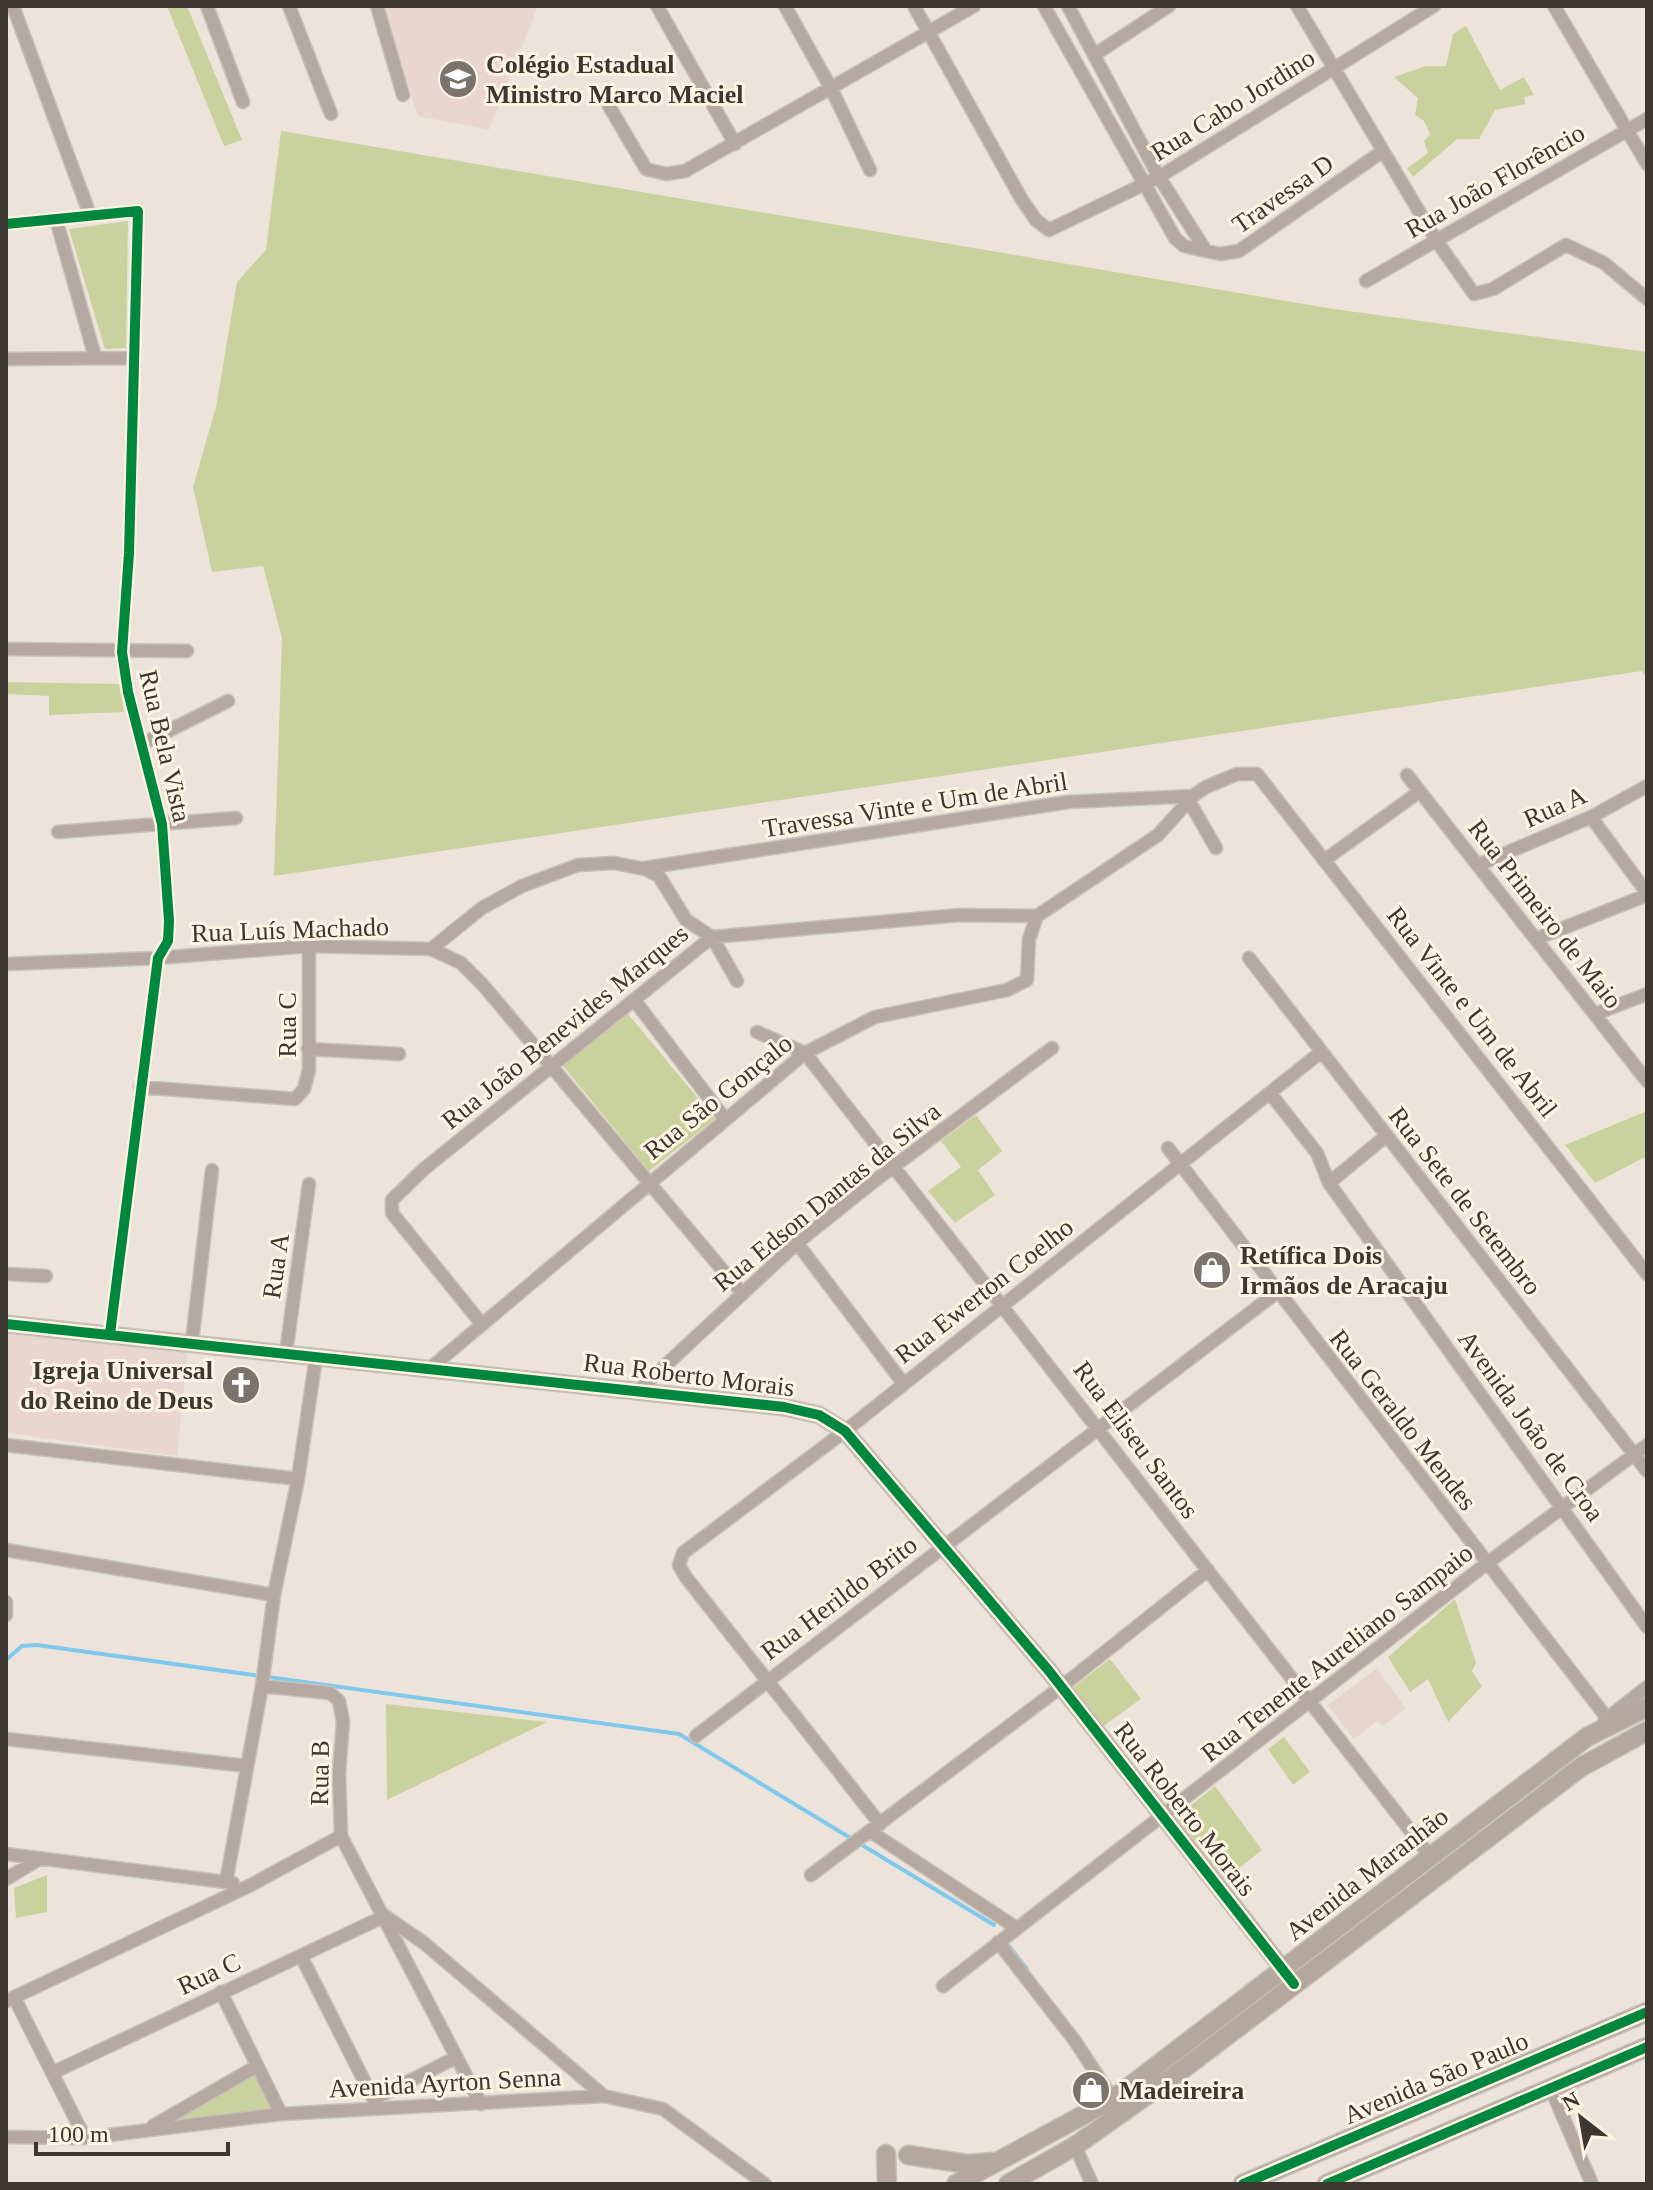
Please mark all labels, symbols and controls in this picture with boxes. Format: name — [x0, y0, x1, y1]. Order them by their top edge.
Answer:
street label: Rua Cabo Jordino — [1146, 43, 1320, 167]
place label: Colégio Estadual Ministro Marco Maciel — [486, 50, 744, 109]
school or university icon: Colégio Estadual Ministro Marco Maciel — [437, 58, 479, 100]
street label: Rua João Florêncio — [1400, 118, 1590, 244]
street label: Travessa D — [1227, 149, 1339, 239]
street label: Rua Bela Vista — [133, 667, 197, 825]
street label: Travessa Vinte e Um de Abril — [761, 767, 1069, 843]
street label: Rua A — [1519, 780, 1591, 834]
street label: Rua Primeiro de Maio — [1462, 814, 1628, 1014]
street label: Rua Vinte e Um de Abril — [1381, 901, 1563, 1123]
street label: Rua Luís Machado — [191, 912, 389, 948]
street label: Rua João Benevides Marques — [436, 919, 694, 1135]
street label: Rua C — [273, 992, 302, 1058]
street label: Rua São Gonçalo — [638, 1028, 798, 1166]
street label: Rua Edson Dantas da Silva — [708, 1096, 946, 1297]
street label: Rua Sete de Setembro — [1383, 1101, 1547, 1301]
street label: Rua Ewerton Coelho — [889, 1212, 1079, 1370]
street label: Rua A — [257, 1231, 295, 1301]
place label: Retífica Dois Irmãos de Aracaju — [1240, 1241, 1448, 1300]
shop icon: Retífica Dois Irmãos de Aracaju — [1191, 1249, 1233, 1291]
street label: Rua Geraldo Mendes — [1324, 1324, 1482, 1516]
street label: Avenida João de Croa — [1452, 1325, 1610, 1527]
street label: Rua Roberto Morais — [582, 1348, 796, 1402]
place label: Igreja Universal do Reino de Deus — [20, 1356, 213, 1415]
street label: Rua Eliseu Santos — [1067, 1356, 1205, 1524]
church icon: Igreja Universal do Reino de Deus — [220, 1364, 262, 1406]
street label: Rua Herildo Brito — [755, 1530, 923, 1666]
street label: Rua Tenente Aureliano Sampaio — [1196, 1538, 1478, 1768]
street label: Rua Roberto Morais — [1108, 1716, 1262, 1902]
street label: Rua B — [305, 1740, 335, 1806]
street label: Avenida Maranhão — [1280, 1802, 1454, 1946]
street label: Rua C — [173, 1947, 245, 2001]
street label: Avenida São Paulo — [1339, 2026, 1533, 2130]
street label: Avenida Ayrton Senna — [328, 2062, 562, 2104]
shop icon: Madeireira — [1070, 2069, 1112, 2111]
place label: Madeireira — [1119, 2076, 1244, 2105]
north arrow — [1541, 2078, 1621, 2158]
text: N — [1558, 2086, 1584, 2116]
scale bar — [36, 2106, 228, 2156]
text: 100 m — [48, 2121, 109, 2147]

